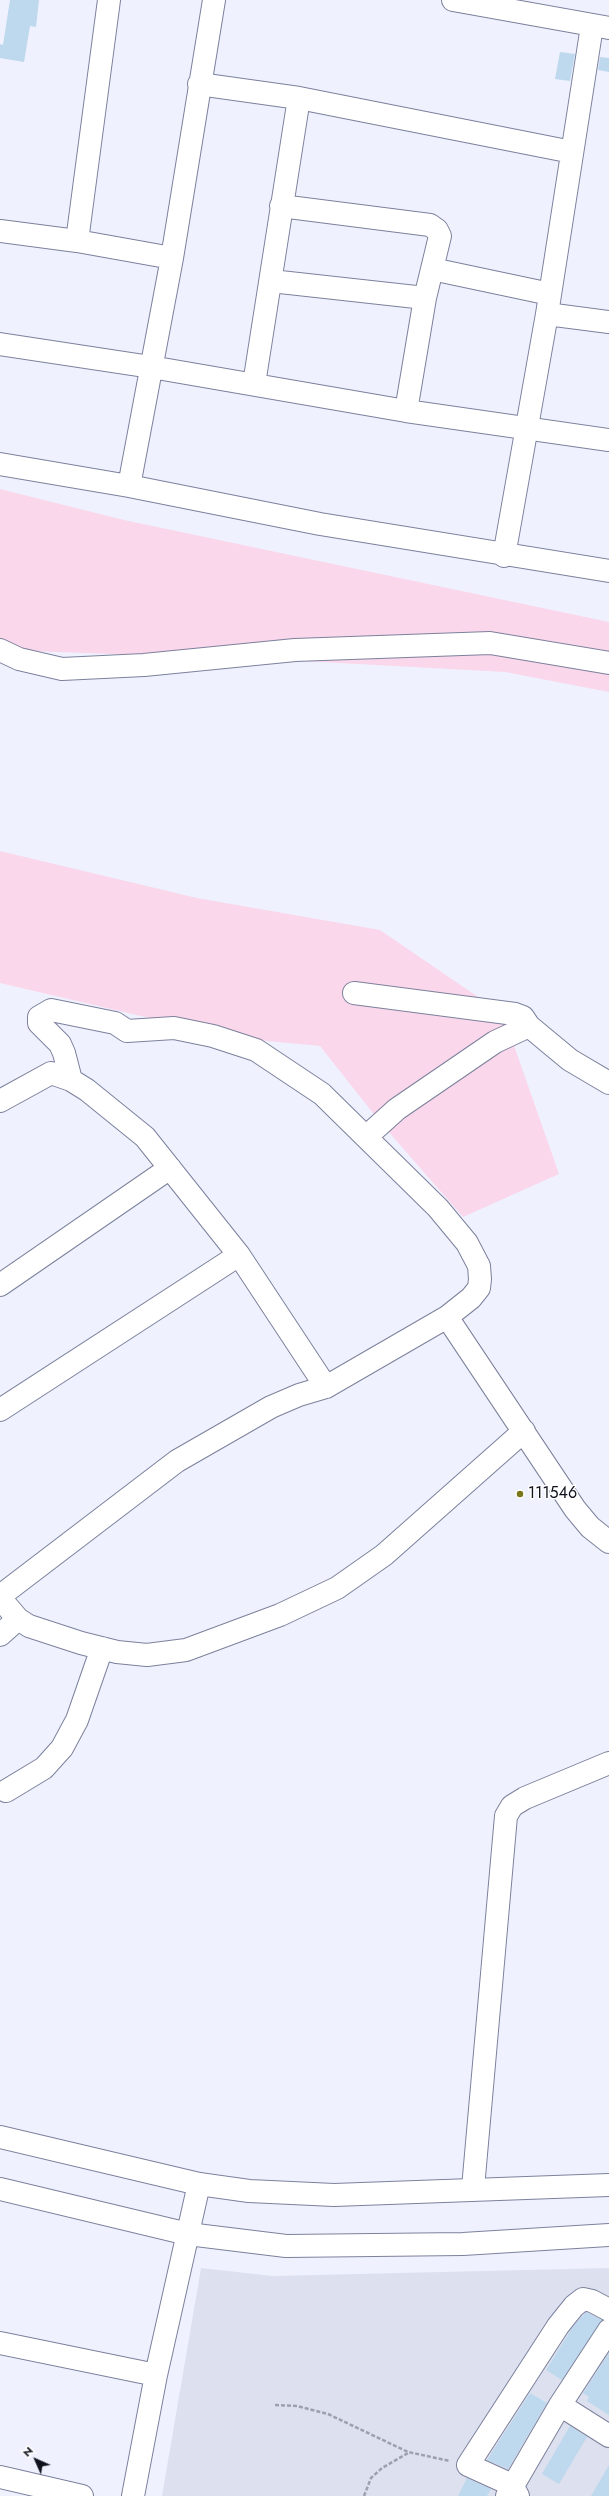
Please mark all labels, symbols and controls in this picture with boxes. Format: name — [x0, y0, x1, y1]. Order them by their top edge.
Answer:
place label: 111546 — [528, 1484, 577, 1504]
marker: 111546 — [515, 1489, 525, 1499]
north arrow — [16, 2440, 56, 2480]
text: N — [19, 2443, 36, 2460]

